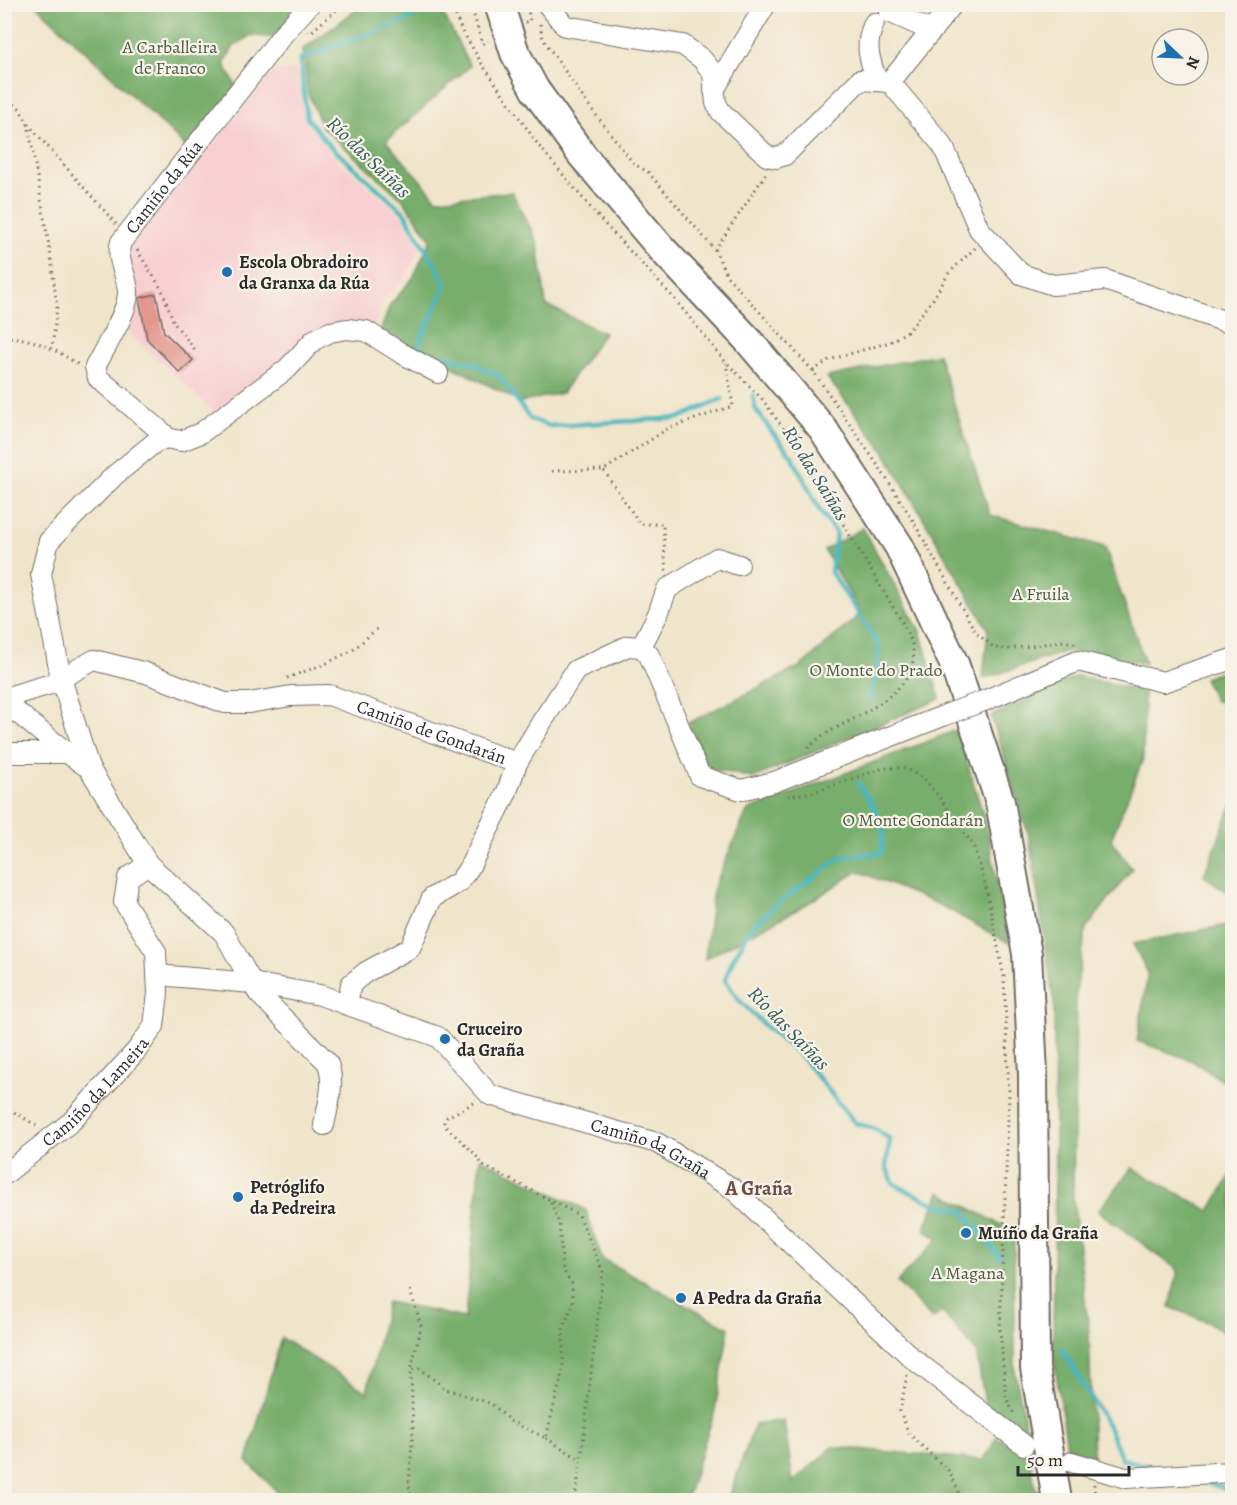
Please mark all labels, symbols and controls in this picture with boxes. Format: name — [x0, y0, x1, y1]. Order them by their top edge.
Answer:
north arrow — [1150, 27, 1210, 87]
park label: A Carballeira de Franco — [121, 35, 218, 80]
text: N — [1180, 53, 1205, 72]
water label: Río das Saíñas — [321, 110, 417, 204]
street label: Camiño da Rúa — [120, 135, 208, 239]
place label: Escola Obradoiro da Granxa da Rúa — [239, 250, 370, 295]
marker: Escola Obradoiro da Granxa da Rúa — [220, 265, 234, 279]
water label: Río das Saíñas — [776, 421, 856, 526]
park label: A Fruila — [1011, 582, 1070, 606]
park label: O Monte do Prado — [810, 658, 943, 682]
street label: Camiño de Gondarán — [353, 694, 510, 770]
park label: O Monte Gondarán — [843, 808, 984, 832]
water label: Río das Saíñas — [742, 980, 836, 1076]
place label: Cruceiro da Graña — [457, 1017, 525, 1062]
street label: Camiño da Lameira — [37, 1032, 155, 1152]
marker: Cruceiro da Graña — [438, 1032, 452, 1046]
street label: Camiño da Graña — [588, 1113, 716, 1185]
place label: Petróglifo da Pedreira — [250, 1175, 336, 1220]
district label: A Graña — [724, 1175, 793, 1202]
marker: Petróglifo da Pedreira — [231, 1190, 245, 1204]
place label: Muíño da Graña — [978, 1221, 1099, 1245]
marker: Muíño da Graña — [959, 1226, 973, 1240]
park label: A Magana — [931, 1261, 1005, 1285]
place label: A Pedra da Graña — [692, 1286, 822, 1310]
marker: A Pedra da Graña — [674, 1291, 688, 1305]
scale bar — [1018, 1439, 1129, 1477]
text: 50 m — [1027, 1448, 1063, 1472]

